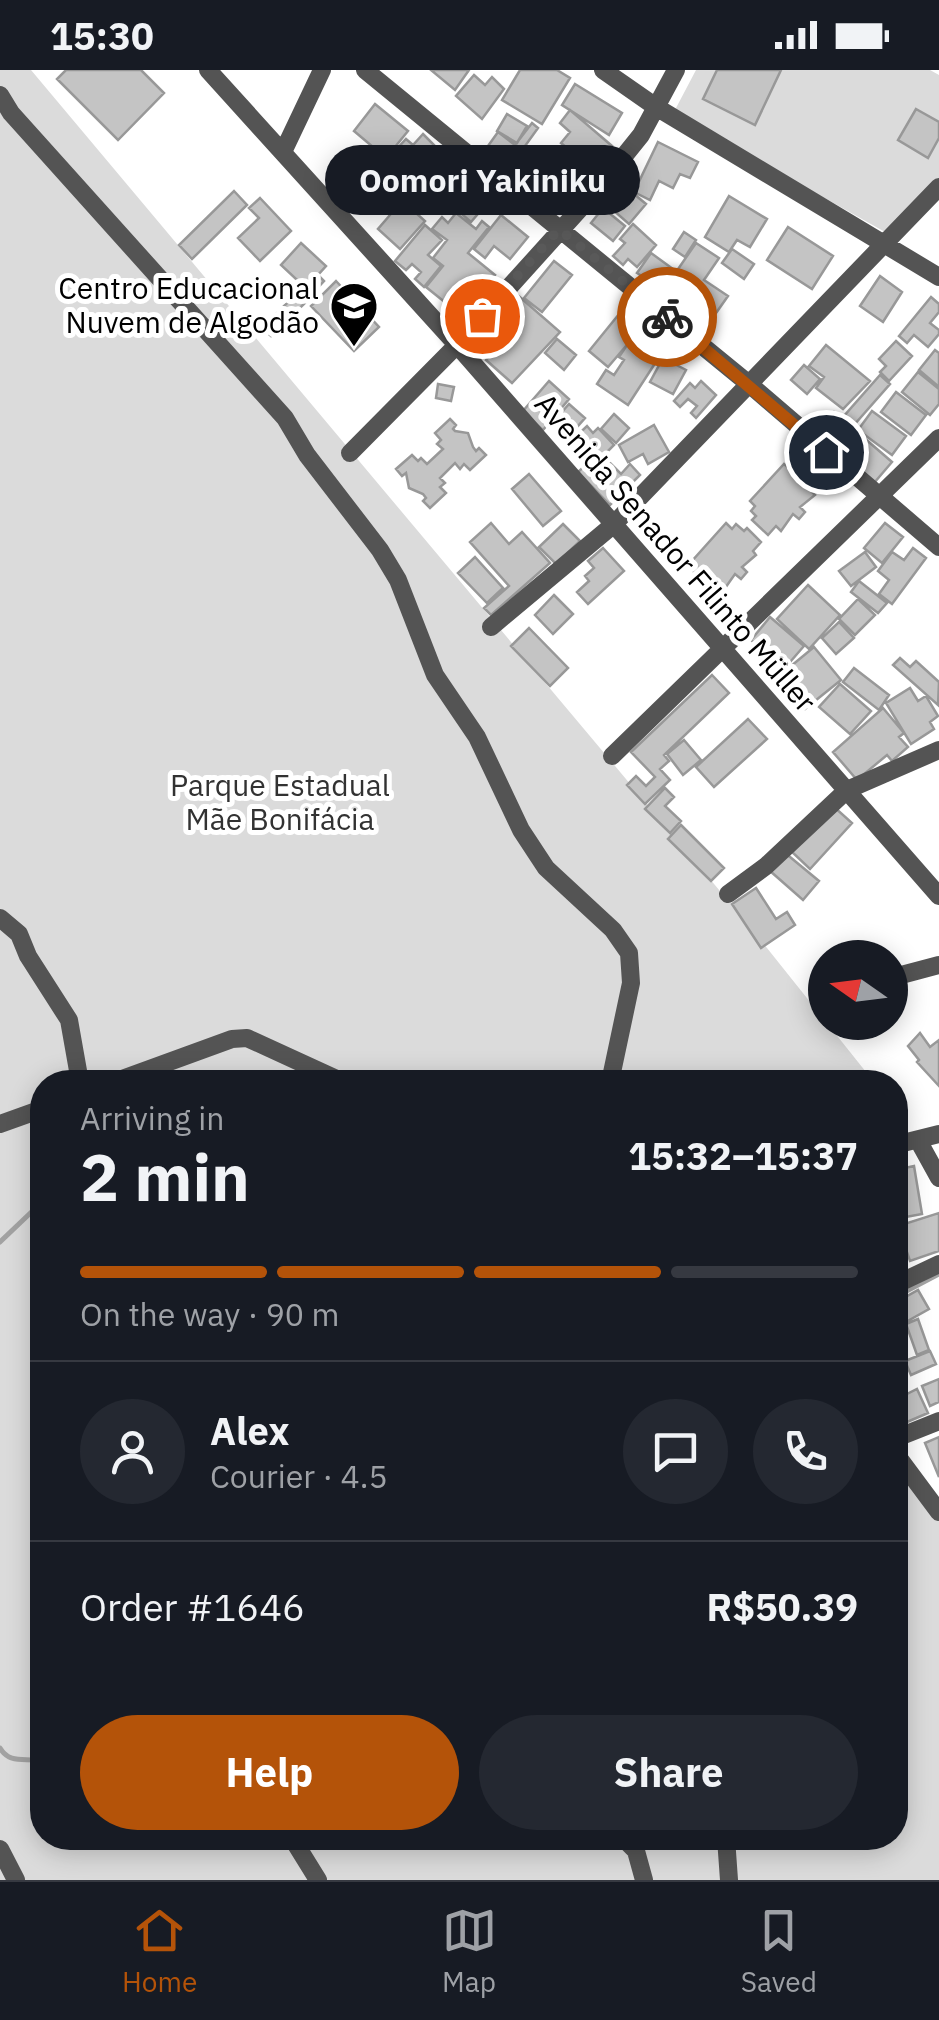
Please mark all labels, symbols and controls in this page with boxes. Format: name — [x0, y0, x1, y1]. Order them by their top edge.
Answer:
text: 15:30 — [50, 11, 154, 60]
callout: Oomori Yakiniku — [324, 146, 640, 216]
text: Oomori Yakiniku — [359, 159, 606, 201]
courier — [617, 267, 717, 367]
place label: Centro Educacional Nuvem de Algodão — [58, 268, 319, 341]
pin — [440, 274, 525, 359]
school or university icon: Centro Educacional Nuvem de Algodão — [328, 280, 380, 348]
icon: bag — [455, 289, 510, 344]
icon: bike — [640, 290, 695, 345]
street label: Avenida Senador Filinto Müller — [527, 384, 825, 720]
pin — [784, 410, 869, 495]
icon: home — [799, 425, 854, 480]
park label: Parque Estadual Mãe Bonifácia — [170, 765, 390, 838]
north arrow — [808, 940, 908, 1040]
map controls — [808, 940, 908, 1040]
text: Arriving in — [80, 1097, 225, 1139]
text: 15:32–15:37 — [628, 1131, 858, 1180]
text: 2 min — [80, 1134, 250, 1219]
text: On the way · 90 m — [80, 1293, 340, 1335]
button: person — [80, 1399, 185, 1504]
button: chat — [623, 1399, 728, 1504]
button: phone — [753, 1399, 858, 1504]
text: Alex — [210, 1406, 290, 1455]
text: Courier · 4.5 — [210, 1455, 388, 1497]
text: Order #1646 — [80, 1582, 305, 1631]
text: R$50.39 — [707, 1582, 858, 1631]
button: Help — [80, 1715, 459, 1830]
button: Share — [479, 1715, 858, 1830]
tab: Home — [122, 1903, 197, 2000]
tab: Map — [442, 1903, 497, 2000]
tab: Saved — [741, 1903, 817, 2000]

